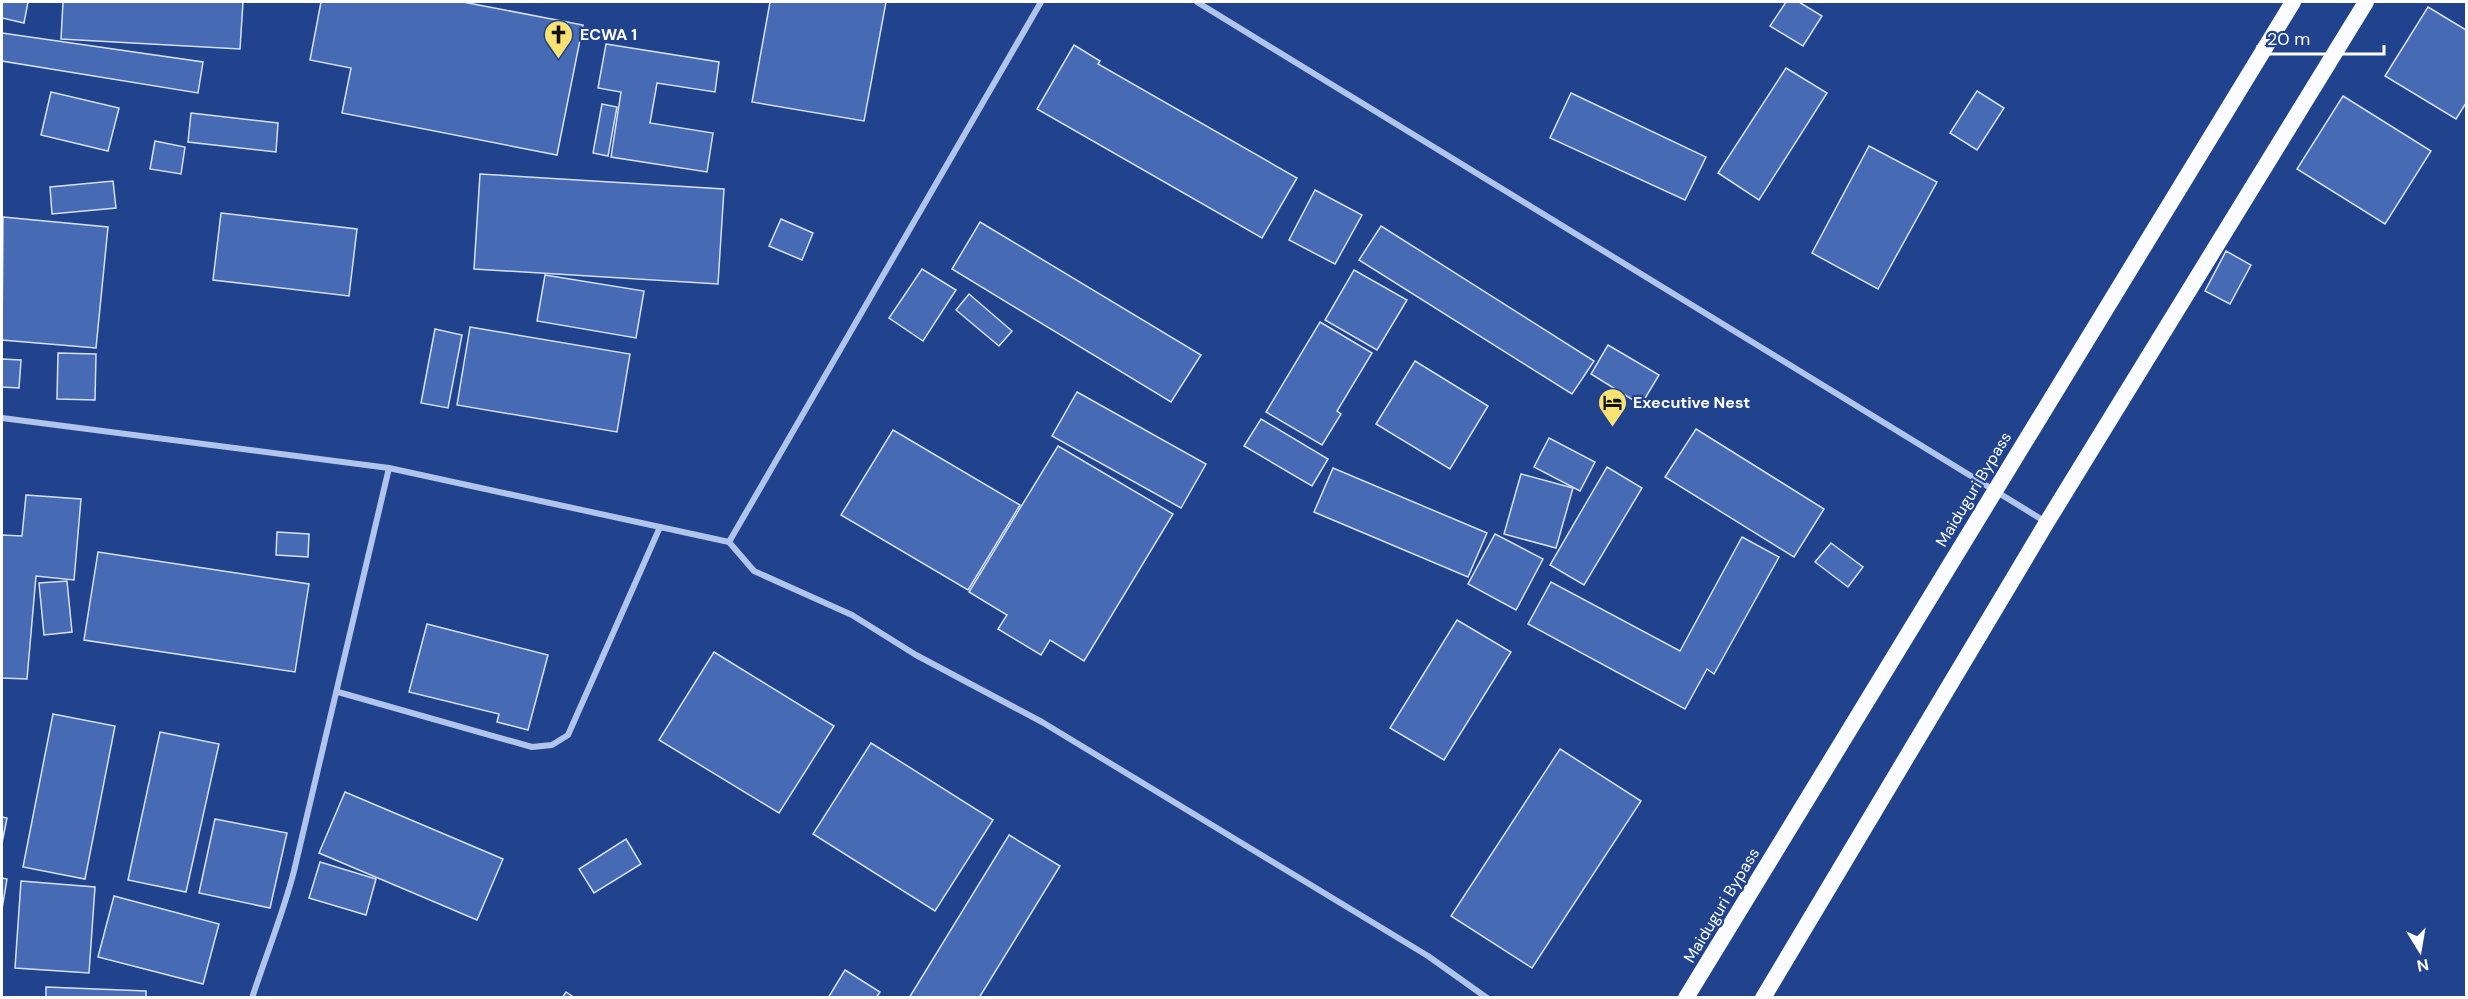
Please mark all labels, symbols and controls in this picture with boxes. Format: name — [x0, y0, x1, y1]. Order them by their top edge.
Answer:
church icon: ECWA 1 — [543, 18, 575, 60]
scale bar — [2258, 18, 2384, 56]
place label: ECWA 1 — [580, 24, 637, 45]
text: 20 m — [2267, 27, 2310, 51]
hotel icon: Executive Nest — [1596, 386, 1628, 428]
place label: Executive Nest — [1633, 392, 1750, 413]
street label: Maiduguri Bypass — [1931, 428, 2016, 551]
street label: Maiduguri Bypass — [1679, 844, 1764, 967]
north arrow — [2390, 921, 2450, 981]
text: N — [2415, 954, 2430, 977]

